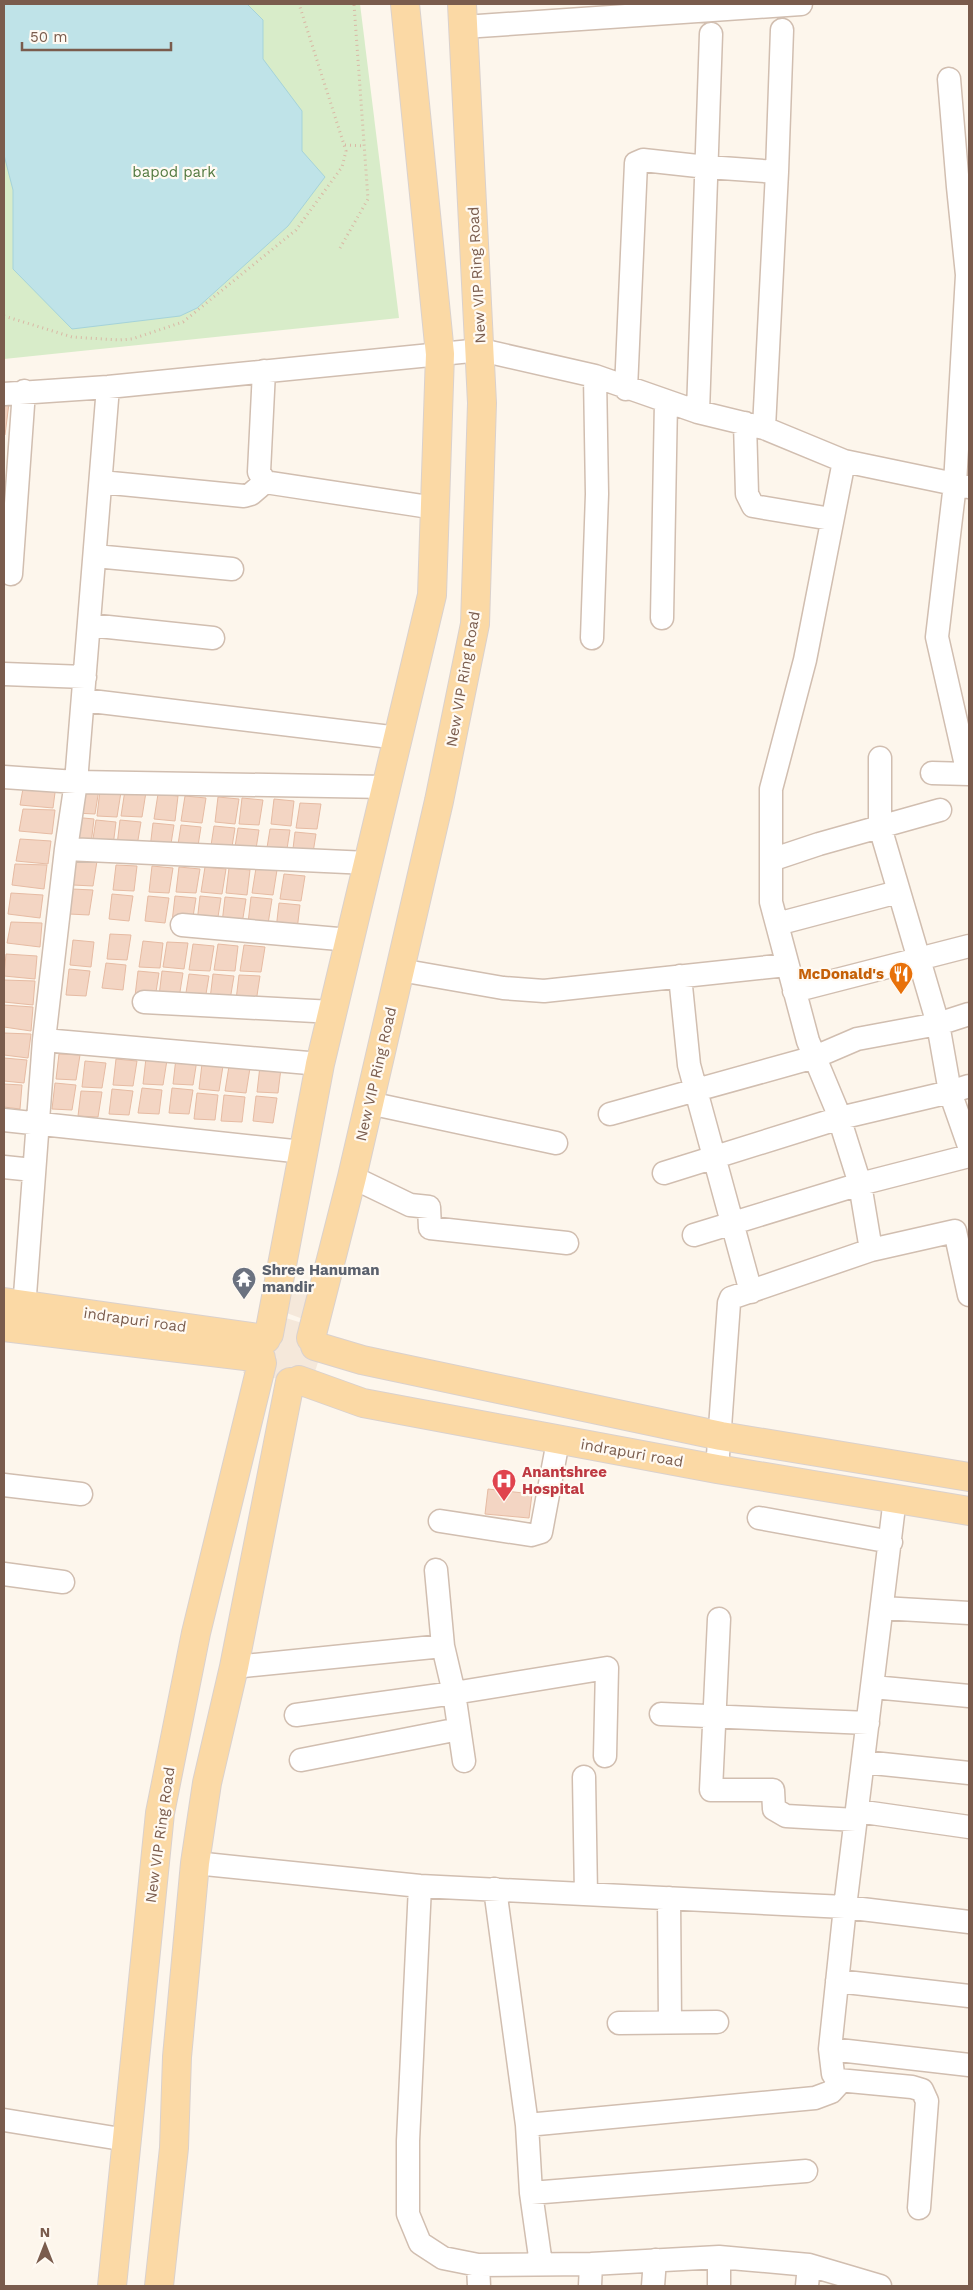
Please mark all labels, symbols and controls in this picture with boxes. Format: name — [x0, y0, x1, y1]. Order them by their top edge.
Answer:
scale bar — [22, 20, 171, 52]
text: 50 m — [30, 28, 67, 46]
park label: bapod park — [132, 163, 216, 181]
street label: New VIP Ring Road — [464, 206, 490, 344]
street label: New VIP Ring Road — [442, 610, 484, 748]
restaurant icon: McDonald's — [888, 961, 914, 995]
place label: McDonald's — [798, 965, 884, 983]
street label: New VIP Ring Road — [352, 1005, 400, 1143]
place label: Shree Hanuman mandir — [262, 1261, 379, 1296]
temple icon: Shree Hanuman mandir — [231, 1266, 257, 1300]
street label: indrapuri road — [82, 1304, 188, 1336]
street label: indrapuri road — [579, 1435, 685, 1471]
place label: Anantshree Hospital — [522, 1463, 607, 1498]
hospital icon: Anantshree Hospital — [491, 1468, 517, 1502]
street label: New VIP Ring Road — [142, 1766, 178, 1904]
north arrow — [20, 2220, 70, 2270]
text: N — [40, 2224, 50, 2240]

